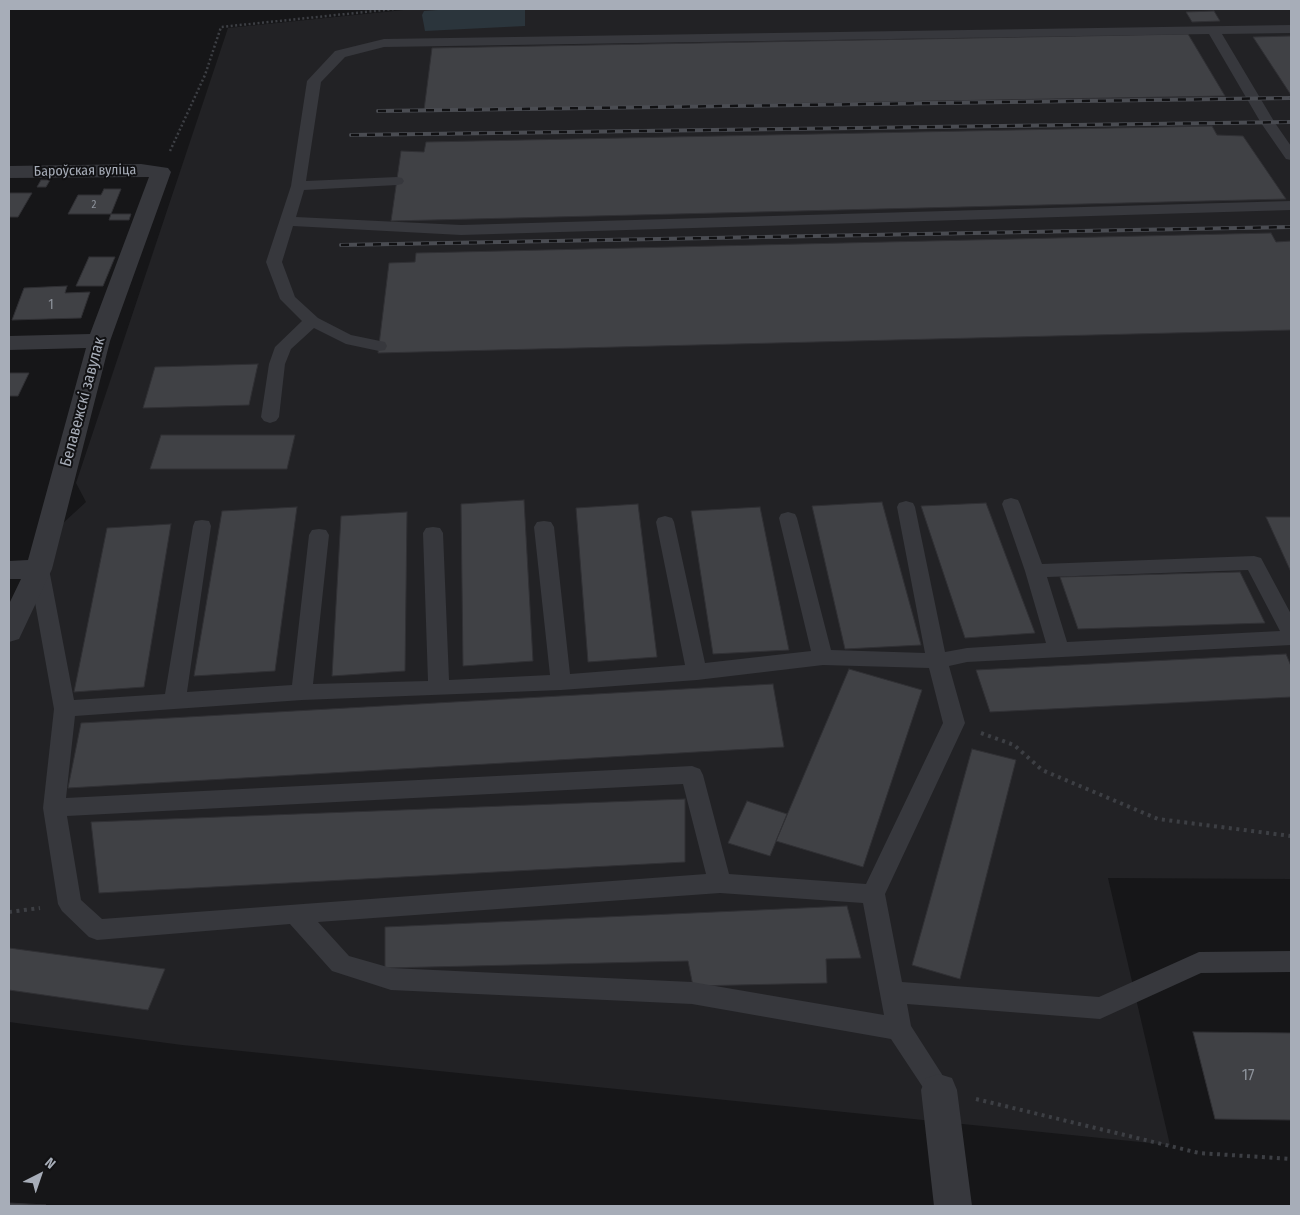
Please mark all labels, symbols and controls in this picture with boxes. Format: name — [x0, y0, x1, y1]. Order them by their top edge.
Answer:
street label: Бароўская вуліца — [34, 162, 136, 180]
house number: 2 — [92, 198, 96, 212]
house number: 1 — [48, 297, 54, 313]
street label: Белавежскі завулак — [56, 335, 110, 469]
house number: 17 — [1242, 1066, 1254, 1086]
north arrow — [15, 1150, 65, 1200]
text: N — [41, 1154, 59, 1172]

